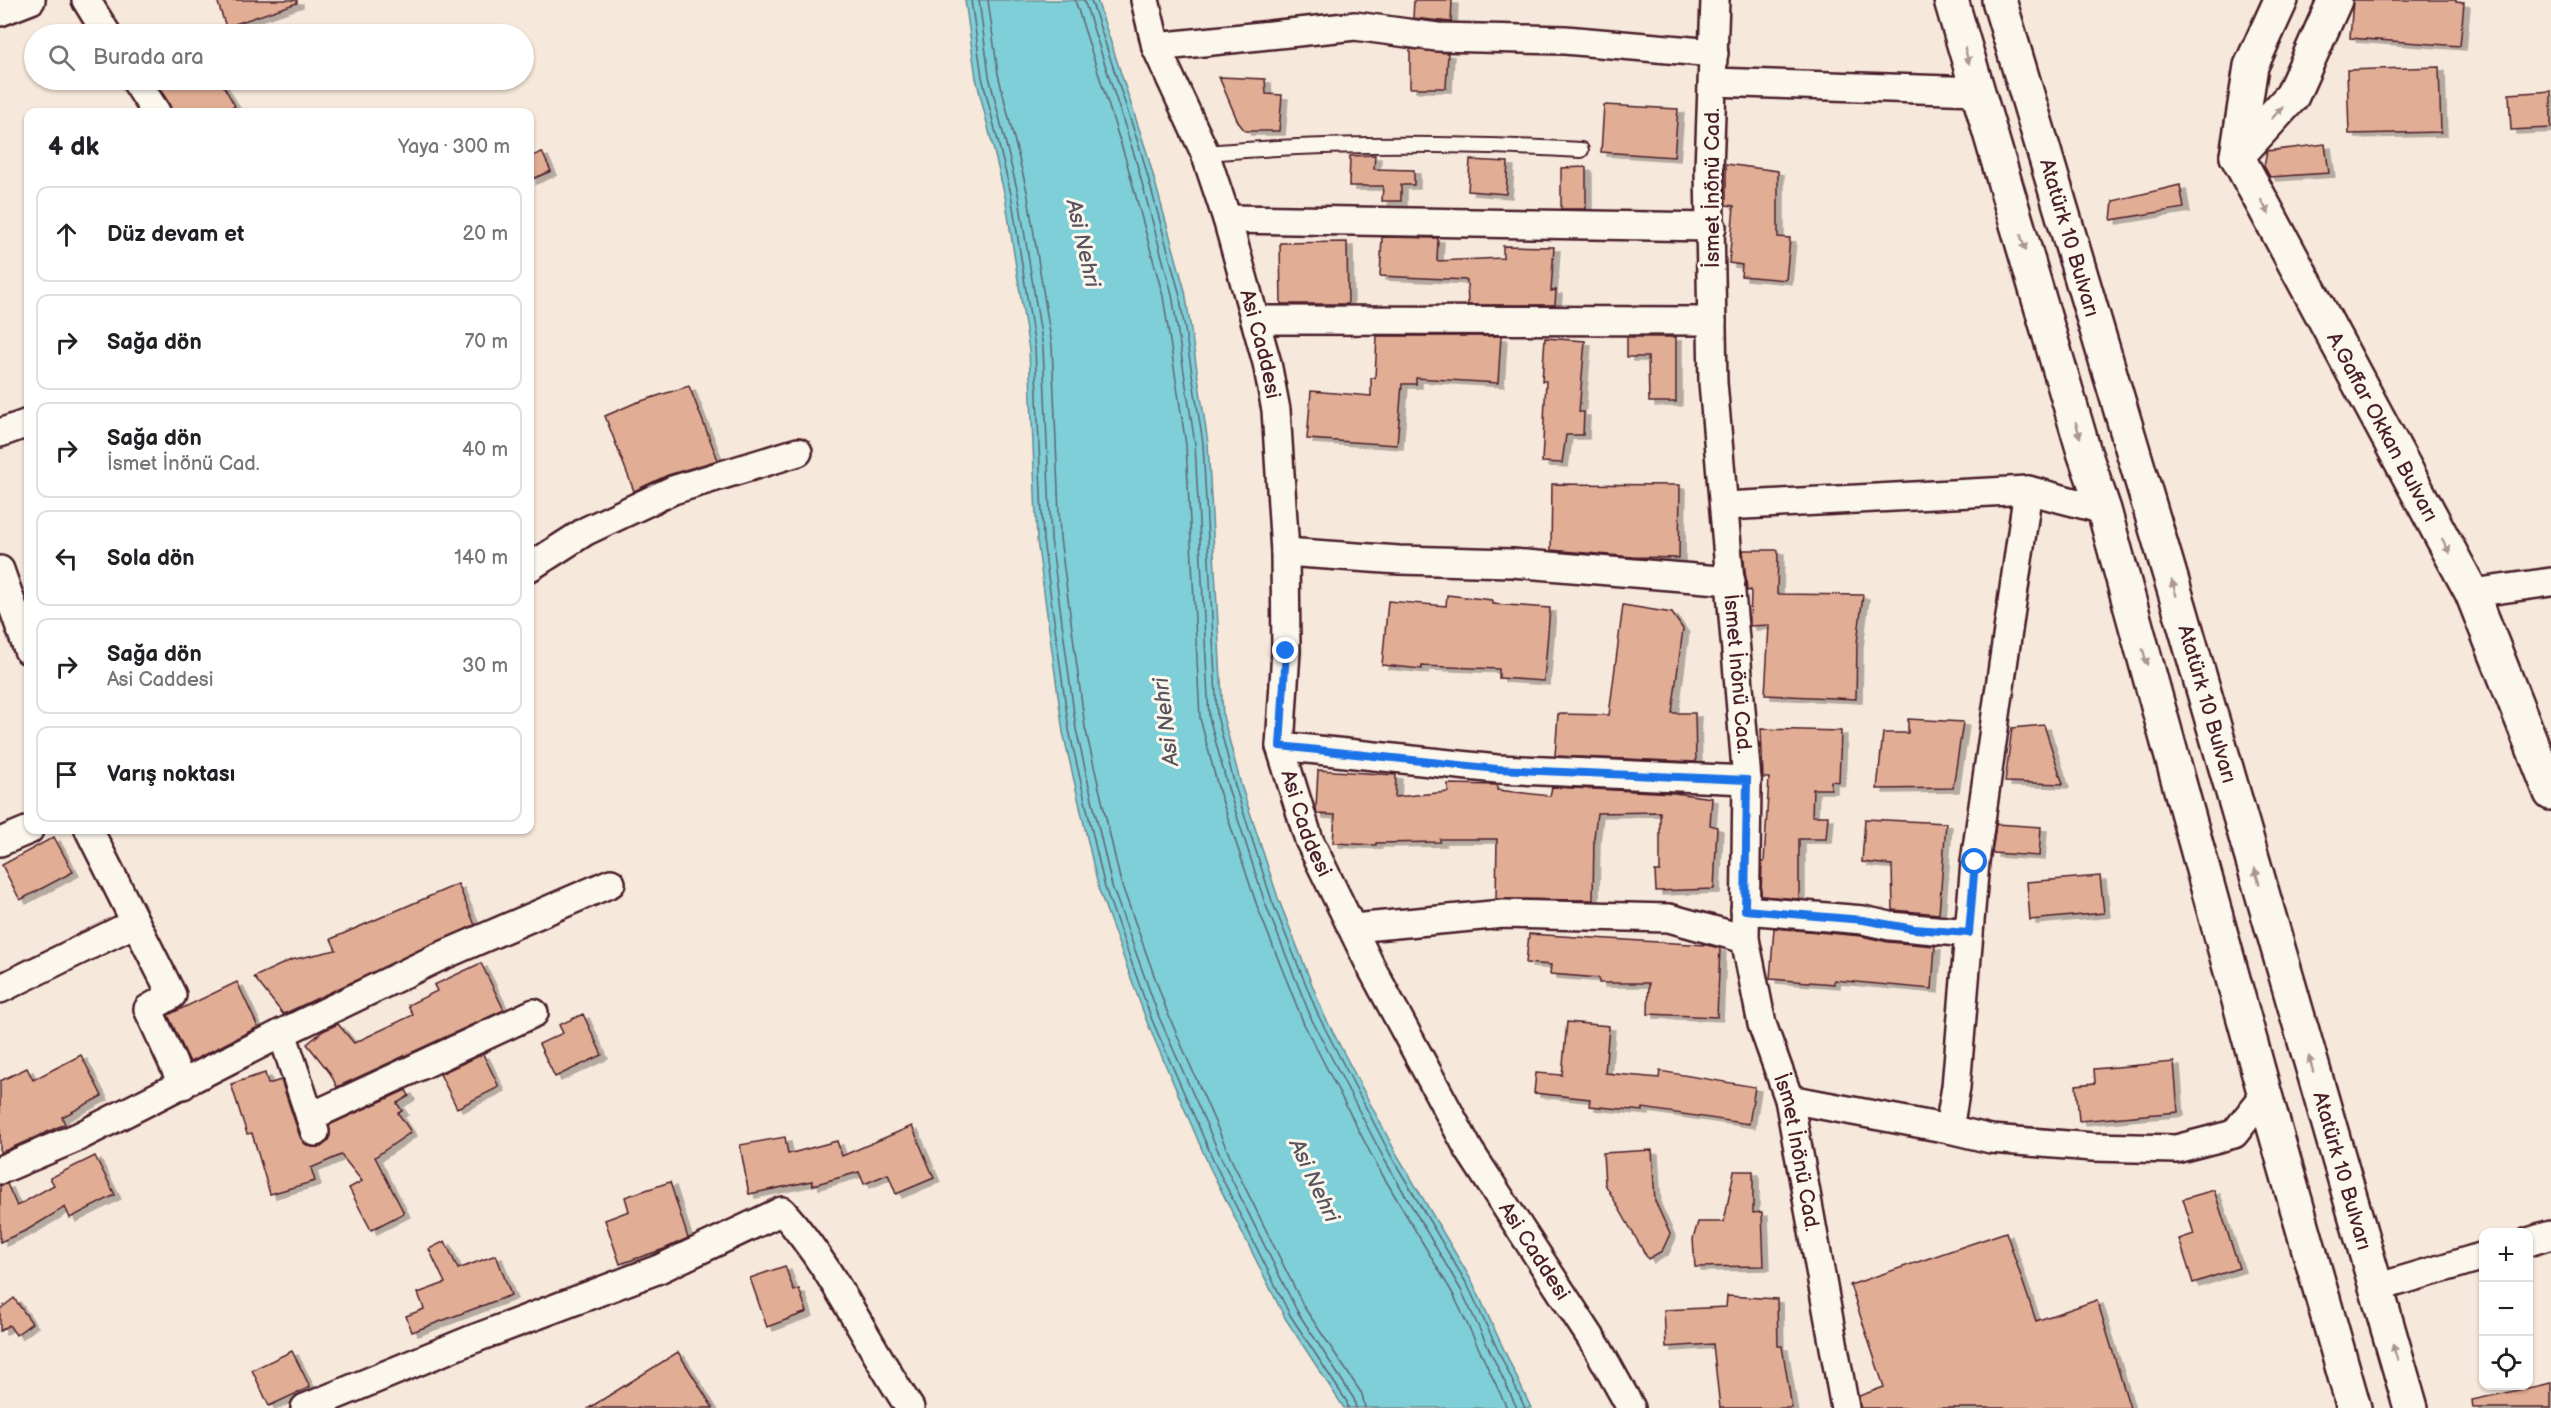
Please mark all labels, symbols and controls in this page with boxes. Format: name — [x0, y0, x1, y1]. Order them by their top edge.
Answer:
search box — [24, 24, 534, 90]
icon: search — [45, 41, 78, 74]
text: Burada ara — [93, 44, 204, 71]
one-way arrow — [1963, 47, 1973, 65]
one-way arrow — [2270, 106, 2283, 121]
street label: İsmet İnönü Cad. — [1700, 108, 1725, 268]
text: 4 dk — [48, 132, 99, 163]
text: Yaya · 300 m — [398, 135, 510, 159]
street label: Atatürk 10 Bulvarı — [2034, 156, 2104, 320]
water label: Asi Nehri — [1059, 196, 1106, 292]
one-way arrow — [2260, 199, 2270, 216]
icon: ahead — [50, 218, 83, 251]
text: Düz devam et — [107, 221, 244, 248]
text: 20 m — [463, 222, 508, 246]
one-way arrow — [2019, 234, 2028, 252]
street label: Asi Caddesi — [1234, 287, 1286, 401]
icon: right — [50, 326, 83, 359]
street label: A.Gaffar Okkan Bulvarı — [2321, 328, 2443, 526]
text: Sağa dön — [107, 329, 202, 356]
text: 70 m — [464, 330, 508, 354]
one-way arrow — [2074, 421, 2083, 439]
text: Sağa dön — [107, 425, 202, 452]
icon: right — [50, 434, 83, 467]
text: 40 m — [462, 438, 508, 462]
text: İsmet İnönü Cad. — [107, 452, 260, 476]
one-way arrow — [2441, 537, 2451, 554]
icon: left — [50, 542, 83, 575]
text: Sola dön — [107, 545, 195, 572]
text: 140 m — [454, 546, 508, 570]
one-way arrow — [2169, 579, 2178, 597]
street label: İsmet İnönü Cad. — [1718, 593, 1757, 755]
street label: Atatürk 10 Bulvarı — [2172, 622, 2242, 786]
route end — [1272, 637, 1298, 663]
text: Sağa dön — [107, 641, 202, 668]
one-way arrow — [2140, 648, 2150, 667]
icon: right — [50, 650, 83, 683]
text: 30 m — [462, 654, 508, 678]
text: Asi Caddesi — [107, 668, 213, 692]
water label: Asi Nehri — [1147, 674, 1185, 769]
icon: arrive — [50, 758, 83, 791]
text: Varış noktası — [107, 761, 235, 788]
street label: Asi Caddesi — [1275, 767, 1337, 881]
route start — [1961, 848, 1987, 874]
one-way arrow — [2252, 867, 2261, 885]
one-way arrow — [2306, 1055, 2315, 1073]
street label: İsmet İnönü Cad. — [1768, 1070, 1825, 1233]
street label: Atatürk 10 Bulvarı — [2307, 1089, 2377, 1253]
water label: Asi Nehri — [1282, 1134, 1345, 1228]
street label: Asi Caddesi — [1493, 1197, 1575, 1305]
map controls — [2479, 1228, 2533, 1390]
button: + — [2479, 1228, 2533, 1282]
button: − — [2479, 1282, 2533, 1336]
button: locate — [2479, 1336, 2533, 1390]
one-way arrow — [2390, 1343, 2399, 1361]

